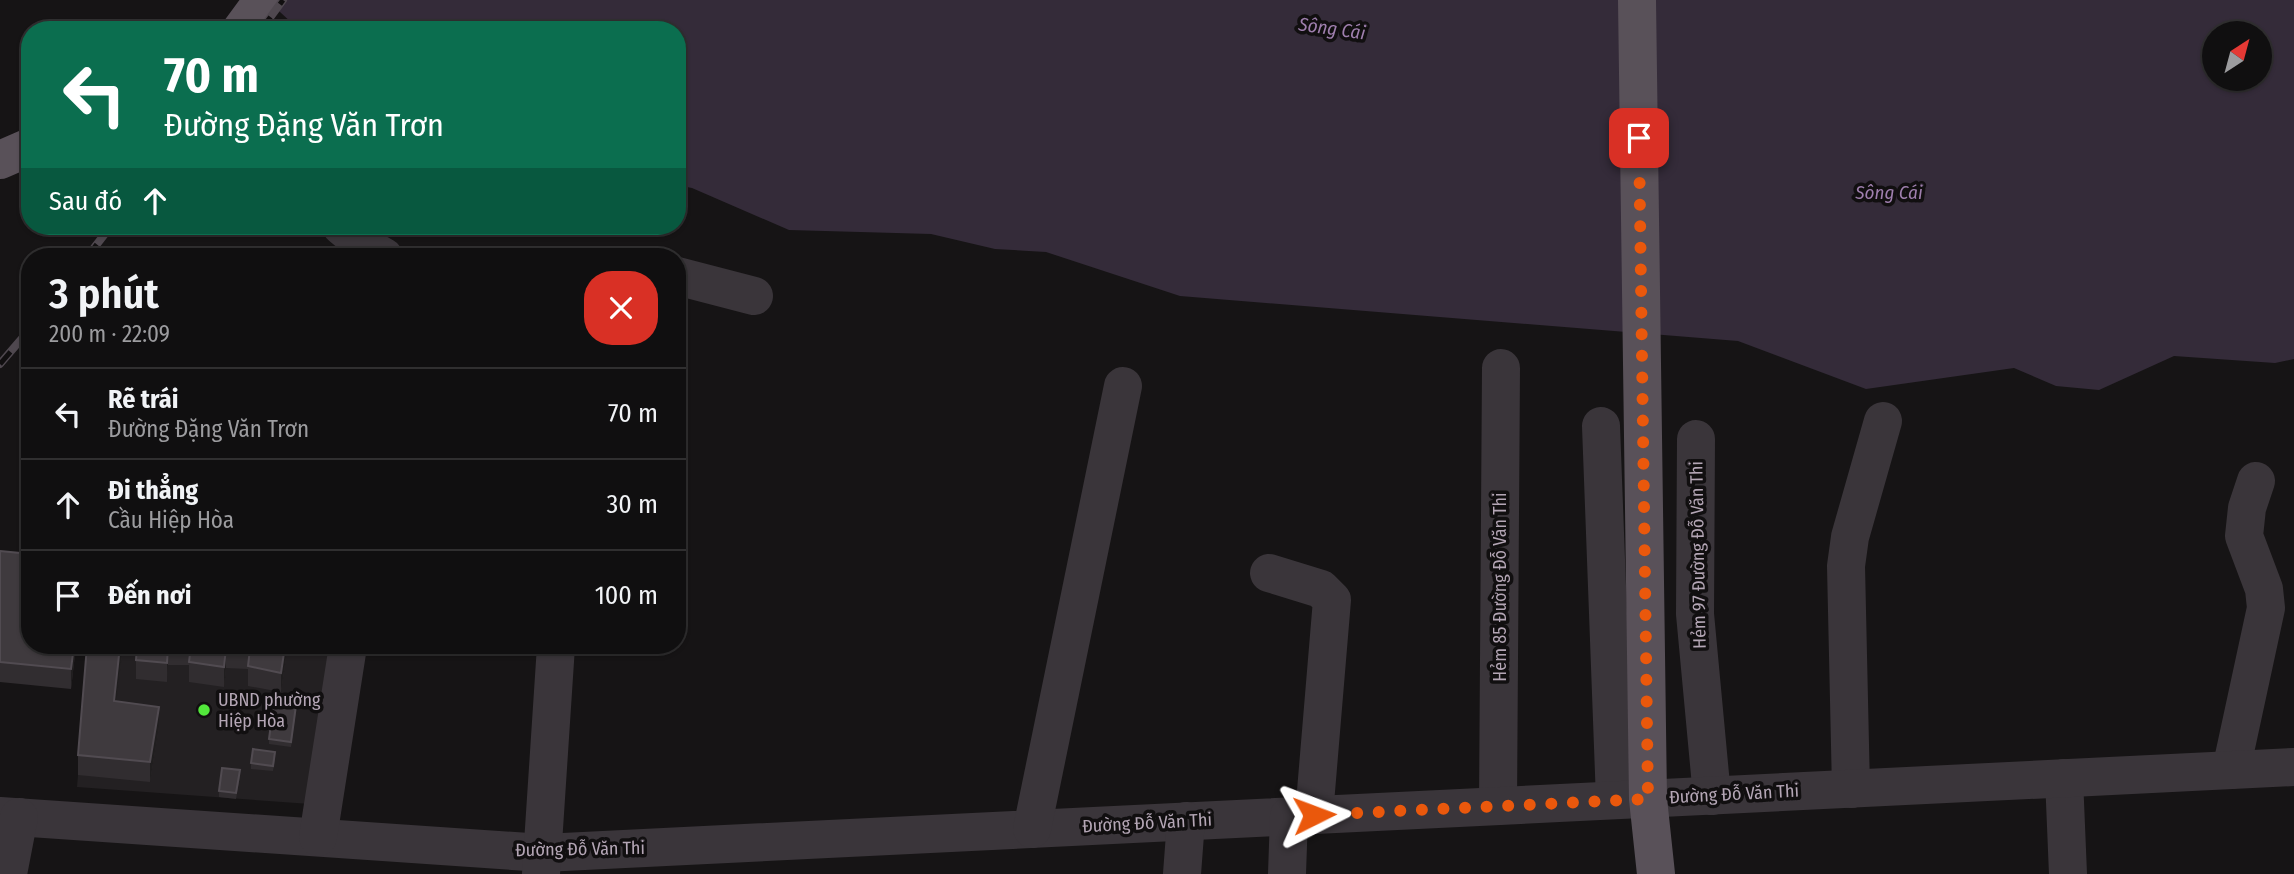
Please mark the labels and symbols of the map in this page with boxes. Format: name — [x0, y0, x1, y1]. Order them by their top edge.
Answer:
water label: Sông Cái — [1296, 12, 1367, 45]
north arrow — [2202, 21, 2272, 91]
pin — [1609, 108, 1669, 168]
water label: Sông Cái — [1854, 181, 1923, 204]
street label: Hẻm 97 Đường Đỗ Văn Thi — [1685, 461, 1711, 649]
street label: Hẻm 85 Đường Đỗ Văn Thi — [1489, 492, 1511, 682]
place label: UBND phường Hiệp Hòa — [218, 689, 321, 732]
marker: UBND phường Hiệp Hòa — [196, 702, 212, 718]
position arrow — [1277, 778, 1351, 852]
street label: Đường Đỗ Văn Thi — [1669, 780, 1799, 808]
street label: Đường Đỗ Văn Thi — [1082, 809, 1212, 837]
street label: Đường Đỗ Văn Thi — [515, 837, 645, 861]

